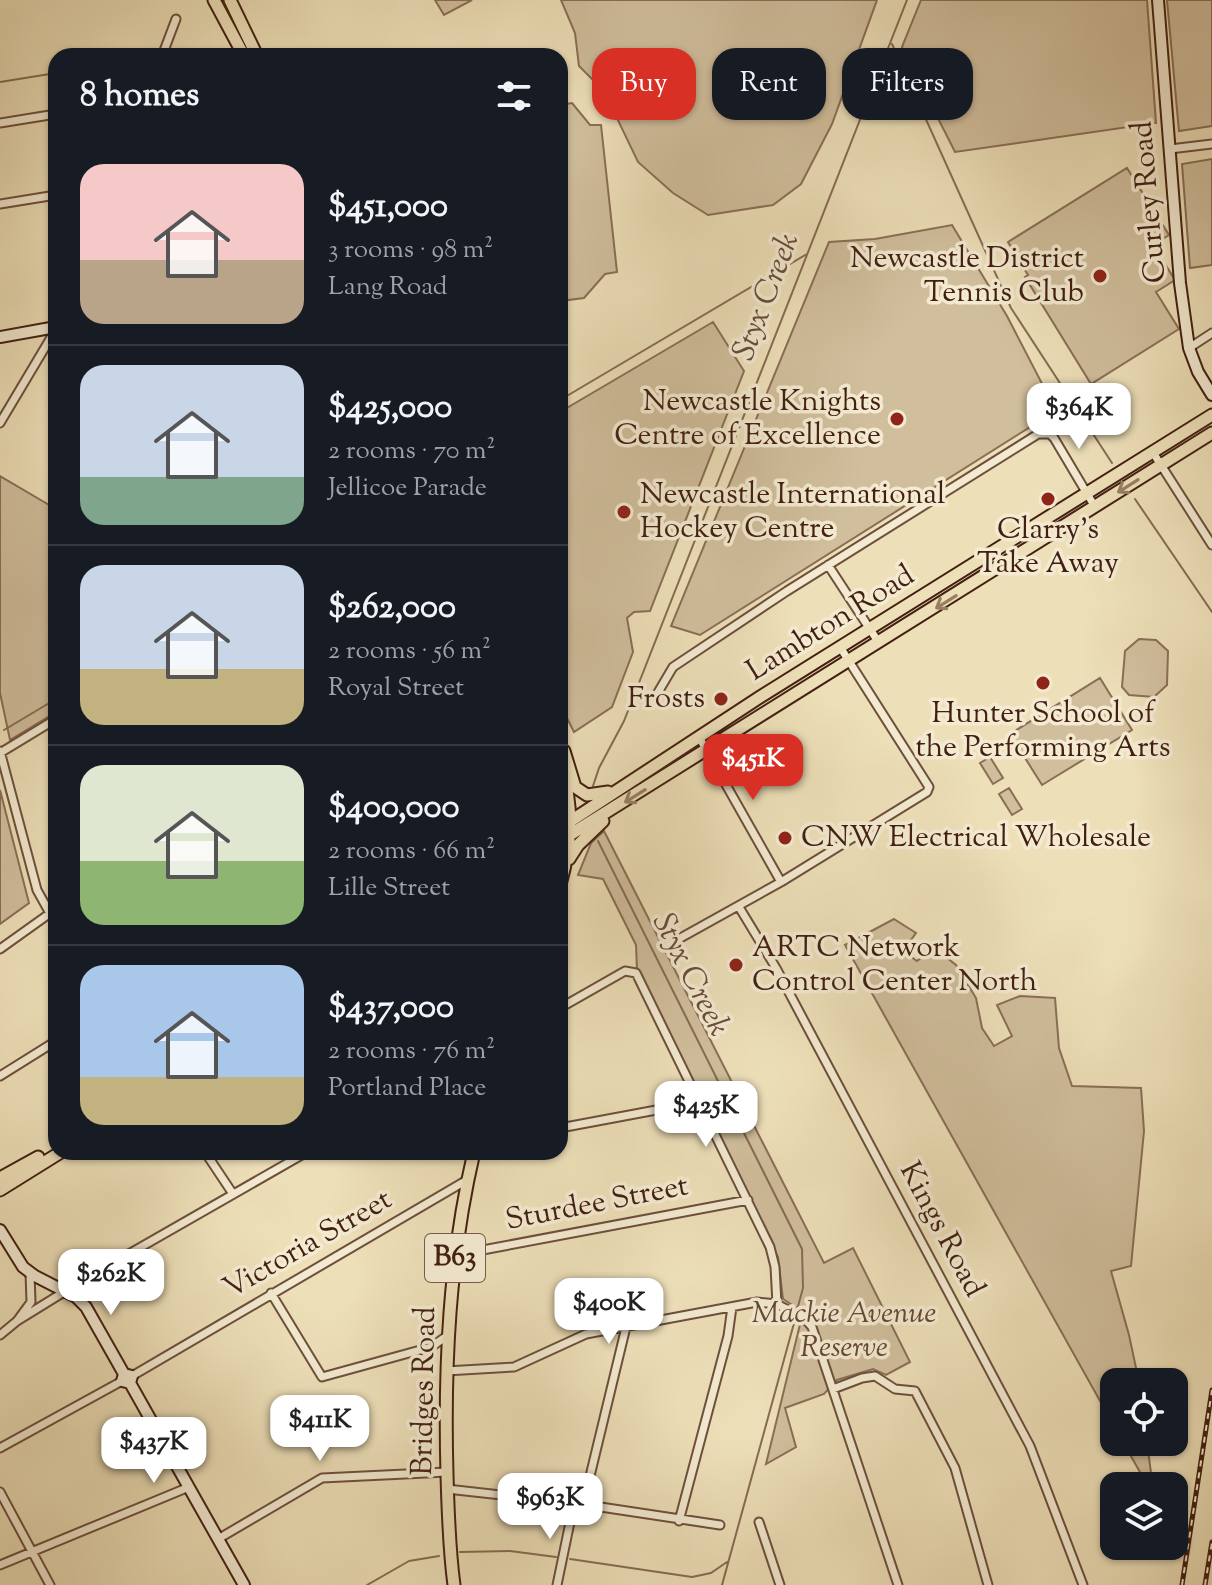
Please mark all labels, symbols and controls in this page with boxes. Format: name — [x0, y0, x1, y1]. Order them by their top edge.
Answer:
chip: Buy — [592, 48, 696, 120]
chip: Rent — [712, 48, 826, 120]
chip: Filters — [842, 48, 973, 120]
text: 8 homes — [80, 72, 199, 121]
icon: filters — [492, 74, 536, 118]
street label: Curley Road — [1121, 119, 1179, 285]
text: $451,000 — [328, 183, 448, 232]
icon: home — [144, 196, 240, 292]
water label: Styx Creek — [722, 227, 812, 367]
text: 3 rooms · 98 m² — [328, 232, 493, 269]
place label: Newcastle District Tennis Club — [850, 238, 1084, 315]
marker: Newcastle District Tennis Club — [1091, 267, 1109, 285]
text: Lang Road — [328, 269, 447, 306]
place label: Newcastle Knights Centre of Excellence — [614, 381, 881, 458]
pin: $364K — [1023, 383, 1135, 451]
text: $425,000 — [328, 384, 452, 433]
text: $364K — [1045, 390, 1113, 427]
icon: home — [144, 397, 240, 493]
marker: Newcastle Knights Centre of Excellence — [888, 410, 906, 428]
text: 2 rooms · 70 m² — [328, 433, 495, 470]
text: Jellicoe Parade — [328, 470, 487, 507]
place label: Newcastle International Hockey Centre — [640, 474, 946, 551]
one-way arrow — [1117, 479, 1140, 495]
marker: Clarry's Take Away — [1039, 490, 1057, 508]
marker: Newcastle International Hockey Centre — [615, 503, 633, 521]
place label: Clarry's Take Away — [977, 509, 1119, 586]
street label: Lambton Road — [739, 555, 923, 693]
text: $262,000 — [328, 584, 456, 633]
one-way arrow — [935, 593, 957, 610]
icon: home — [144, 597, 240, 693]
text: 2 rooms · 56 m² — [328, 633, 491, 670]
text: Royal Street — [328, 670, 464, 707]
marker: Hunter School of the Performing Arts — [1034, 674, 1052, 692]
place label: Frosts — [627, 678, 705, 721]
marker: Frosts — [712, 690, 730, 708]
place label: Hunter School of the Performing Arts — [915, 693, 1171, 770]
pin: $451K — [697, 734, 809, 802]
text: $451K — [721, 741, 785, 778]
text: $400,000 — [328, 784, 459, 833]
one-way arrow — [624, 789, 647, 805]
icon: home — [144, 797, 240, 893]
place label: CNW Electrical Wholesale — [801, 817, 1151, 860]
marker: CNW Electrical Wholesale — [776, 829, 794, 847]
text: 2 rooms · 66 m² — [328, 833, 495, 870]
text: Lille Street — [328, 870, 450, 907]
water label: Styx Creek — [639, 905, 741, 1045]
place label: ARTC Network Control Center North — [752, 927, 1038, 1004]
marker: ARTC Network Control Center North — [727, 956, 745, 974]
text: $437,000 — [328, 984, 454, 1033]
icon: home — [144, 997, 240, 1093]
text: 2 rooms · 76 m² — [328, 1033, 495, 1070]
text: Portland Place — [328, 1070, 486, 1107]
pin: $425K — [650, 1081, 762, 1149]
text: $425K — [673, 1088, 739, 1125]
street label: Kings Road — [887, 1155, 995, 1305]
street label: Sturdee Street — [502, 1165, 692, 1243]
street label: Victoria Street — [216, 1179, 400, 1311]
road number: B63 — [425, 1234, 485, 1282]
pin: $262K — [55, 1249, 167, 1317]
text: $262K — [76, 1256, 146, 1293]
pin: $400K — [553, 1278, 665, 1346]
text: $400K — [572, 1285, 646, 1322]
park label: Mackie Avenue Reserve — [752, 1293, 936, 1370]
street label: Bridges Road — [402, 1306, 448, 1476]
map controls — [1100, 1368, 1188, 1560]
button: locate — [1100, 1368, 1188, 1456]
pin: $411K — [264, 1395, 376, 1463]
text: $411K — [288, 1402, 352, 1439]
pin: $437K — [98, 1417, 210, 1485]
text: $437K — [119, 1424, 189, 1461]
button: layers — [1100, 1472, 1188, 1560]
pin: $963K — [494, 1473, 606, 1541]
text: $963K — [516, 1480, 584, 1517]

